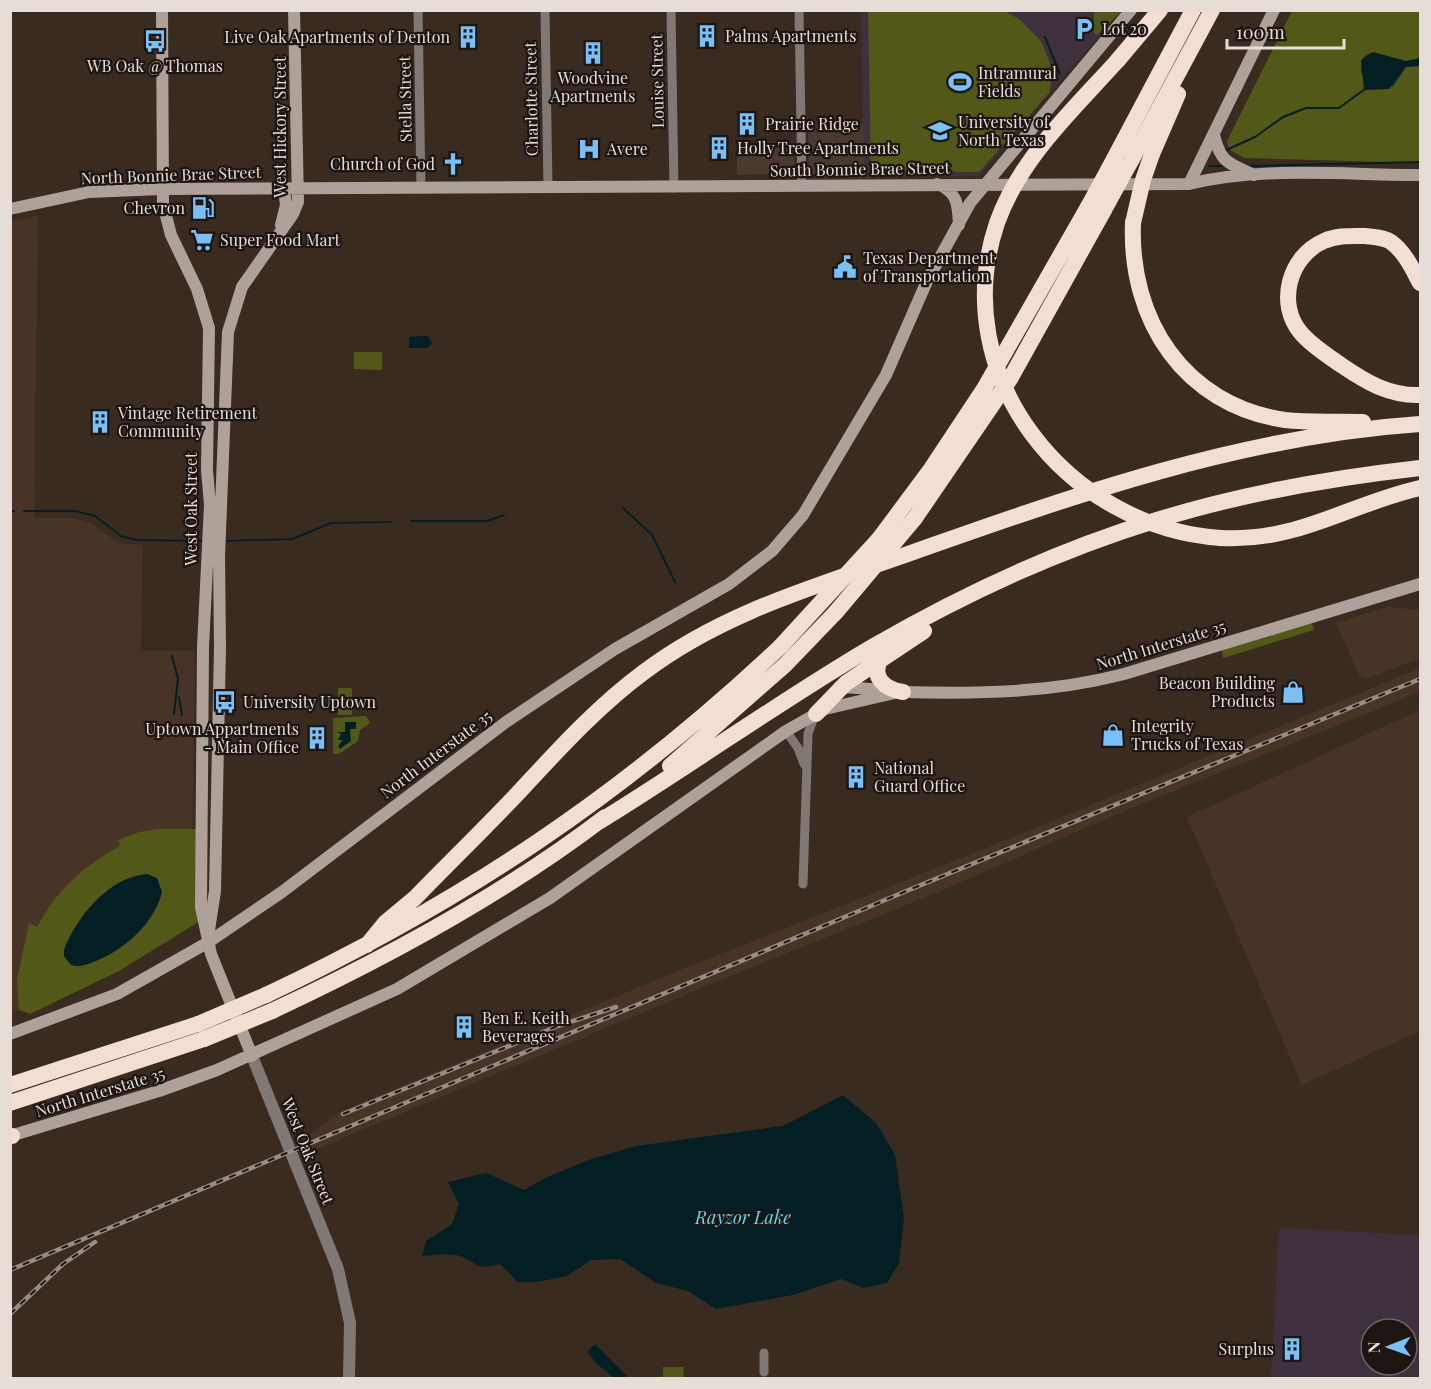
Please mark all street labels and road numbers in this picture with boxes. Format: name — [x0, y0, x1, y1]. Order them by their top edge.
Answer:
street label: Louise Street — [645, 33, 668, 128]
street label: Charlotte Street — [519, 41, 542, 156]
street label: Stella Street — [393, 55, 416, 142]
street label: West Hickory Street — [269, 56, 290, 199]
street label: South Bonnie Brae Street — [770, 156, 951, 181]
street label: North Bonnie Brae Street — [80, 161, 262, 188]
street label: West Oak Street — [180, 452, 201, 567]
street label: North Interstate 35 — [1094, 615, 1228, 674]
street label: North Interstate 35 — [376, 705, 496, 802]
street label: North Interstate 35 — [33, 1062, 167, 1121]
street label: West Oak Street — [277, 1093, 340, 1208]

